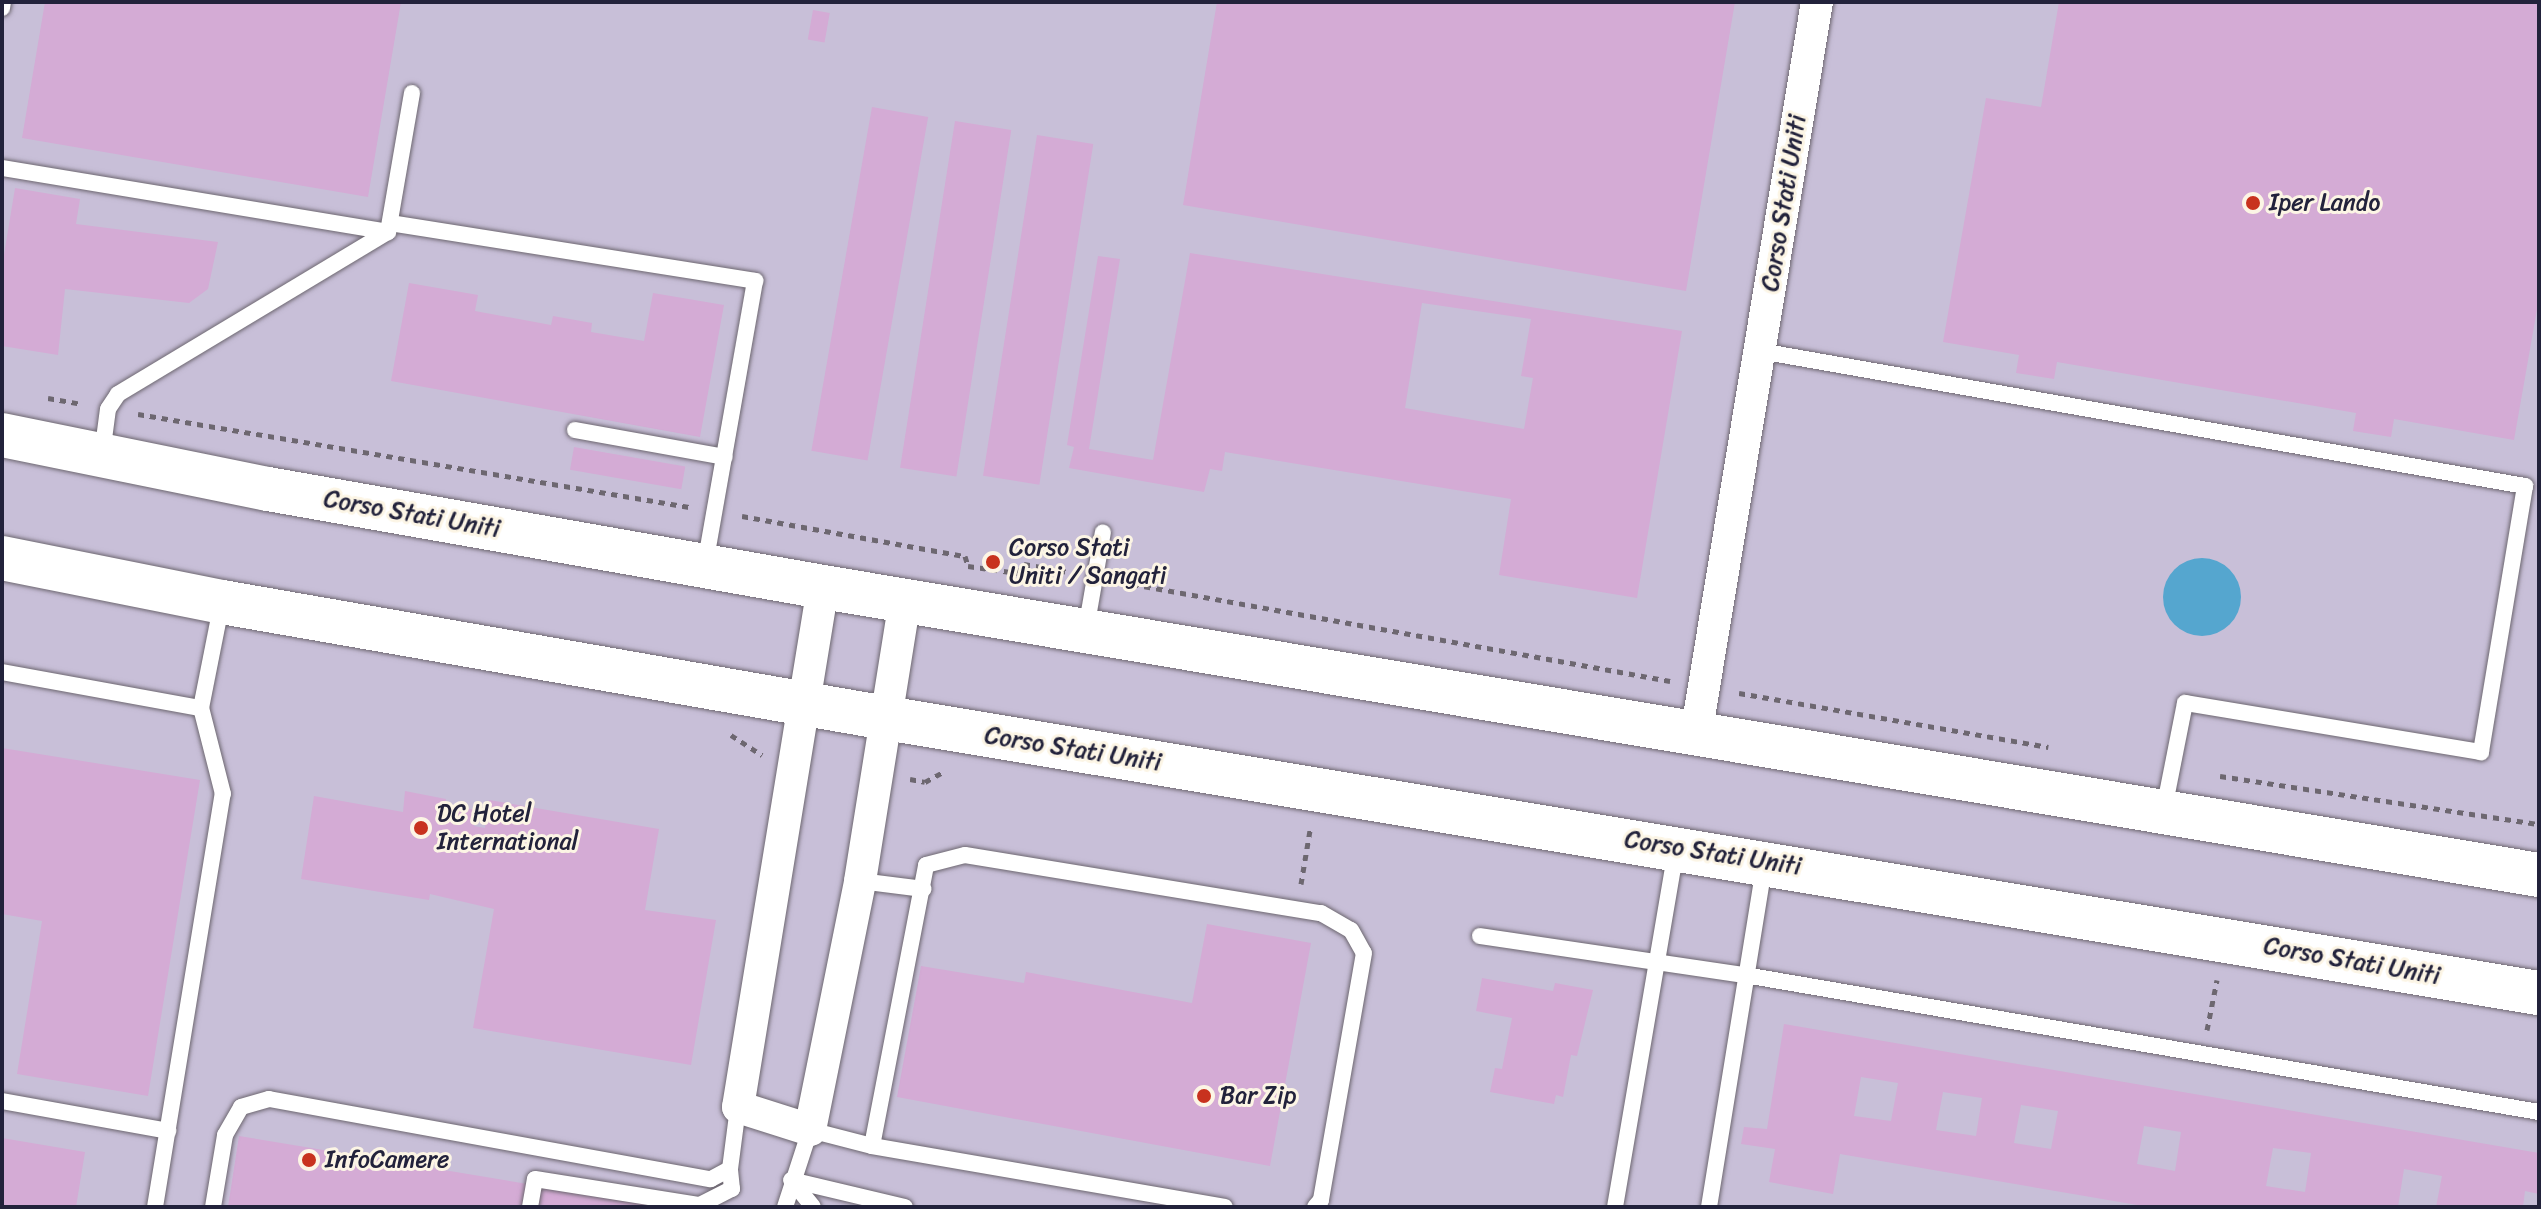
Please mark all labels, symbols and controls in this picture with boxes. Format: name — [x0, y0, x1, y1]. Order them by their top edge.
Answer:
street label: Corso Stati Uniti — [1756, 112, 1812, 294]
place label: Iper Lando — [2269, 189, 2381, 217]
marker: Iper Lando — [2244, 194, 2262, 212]
street label: Corso Stati Uniti — [321, 484, 503, 544]
place label: Corso Stati Uniti / Sangati — [1009, 534, 1166, 590]
marker: Corso Stati Uniti / Sangati — [984, 553, 1002, 571]
street label: Corso Stati Uniti — [982, 721, 1164, 777]
place label: DC Hotel International — [437, 800, 578, 856]
marker: DC Hotel International — [412, 819, 430, 837]
street label: Corso Stati Uniti — [1622, 825, 1804, 881]
street label: Corso Stati Uniti — [2261, 931, 2443, 991]
place label: Bar Zip — [1220, 1082, 1296, 1110]
marker: Bar Zip — [1195, 1087, 1213, 1105]
place label: InfoCamere — [325, 1146, 449, 1174]
marker: InfoCamere — [300, 1151, 318, 1169]

